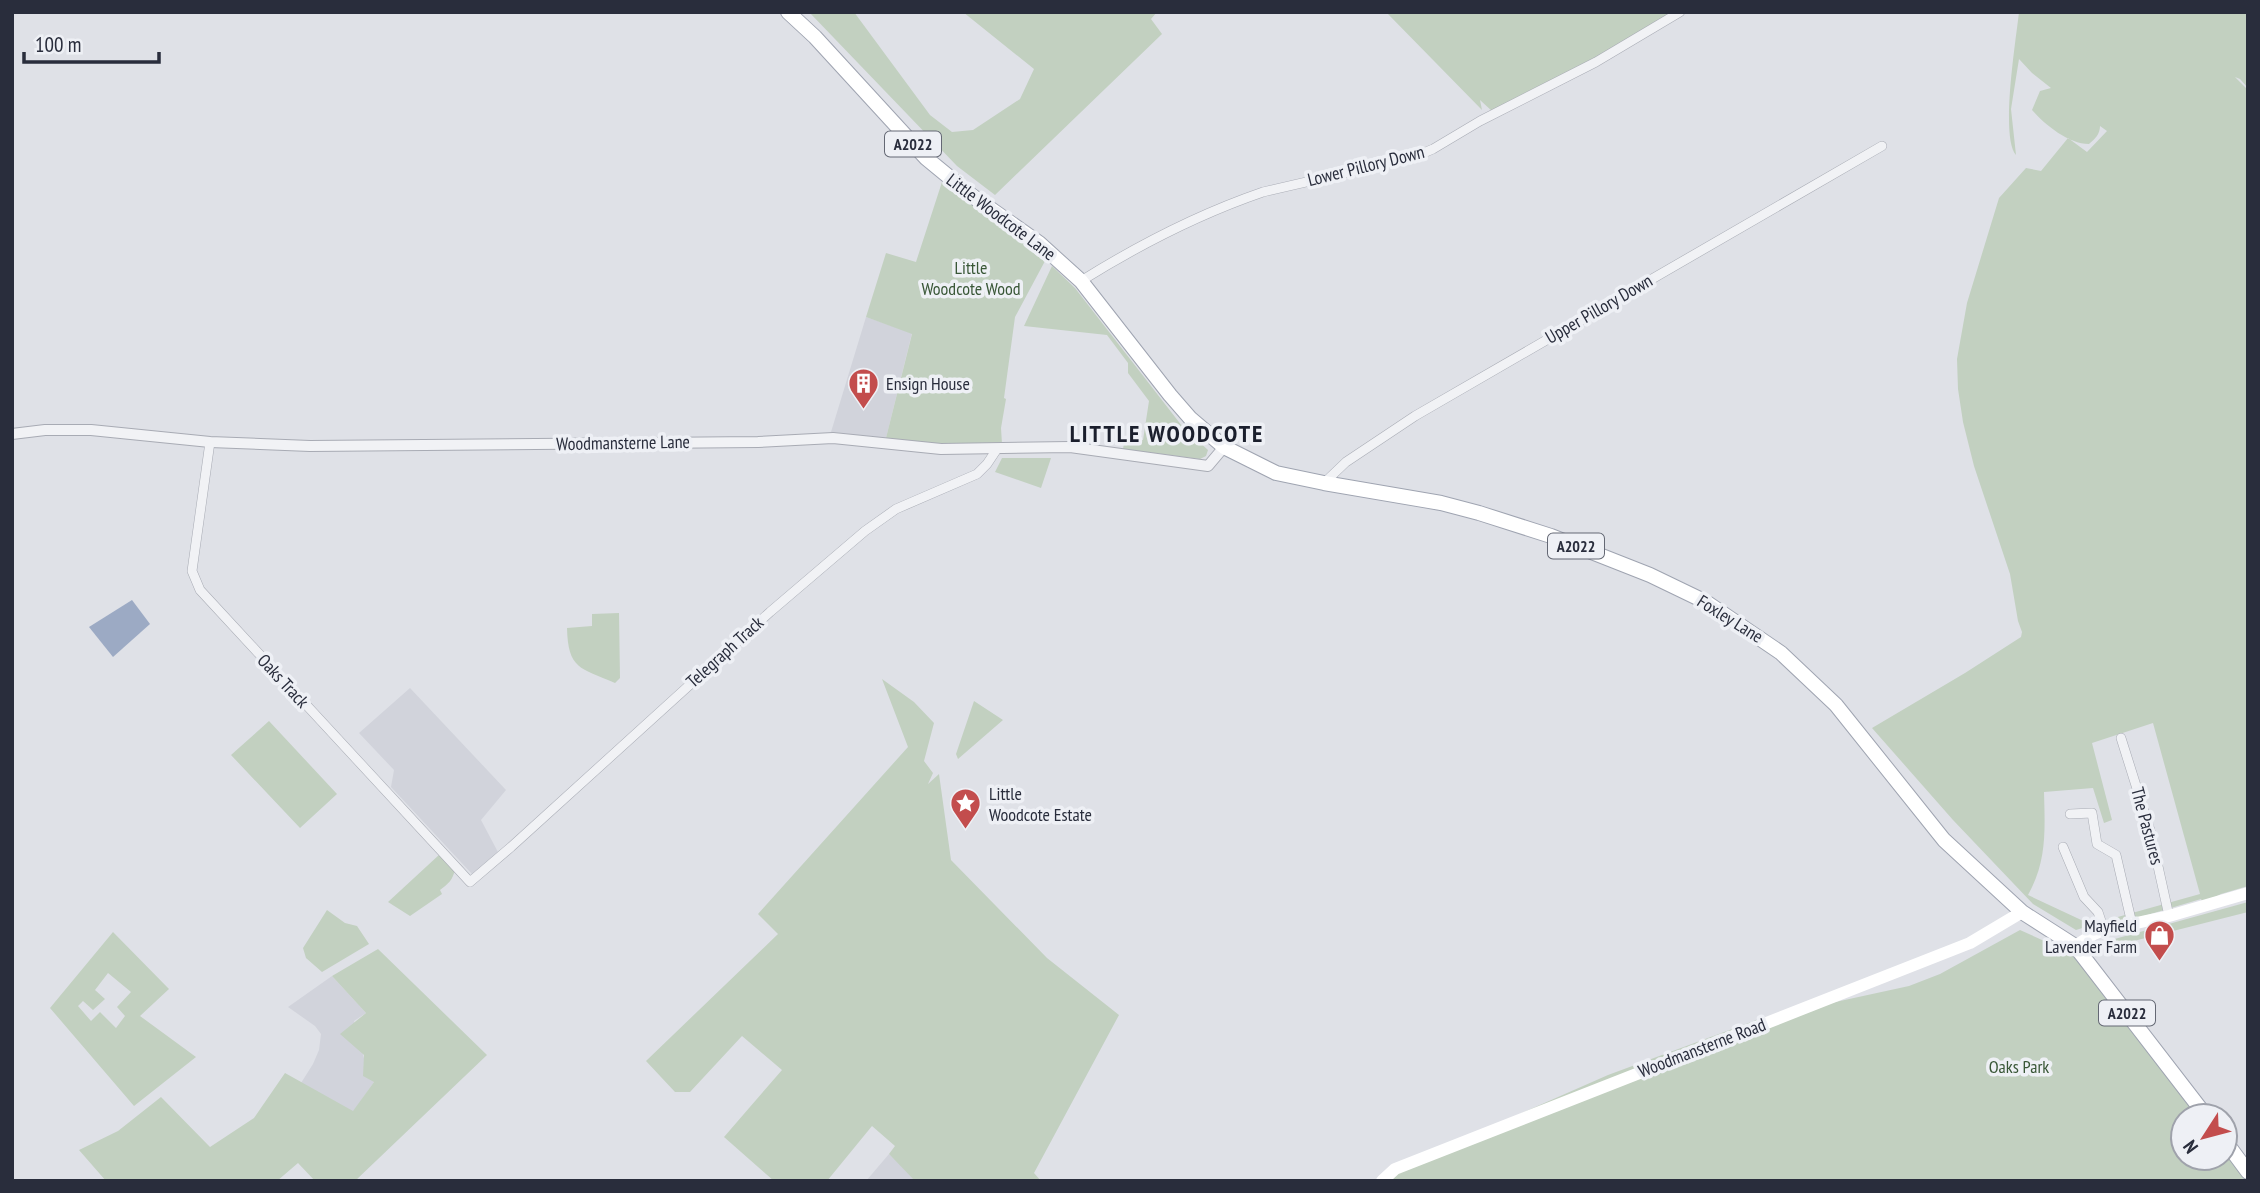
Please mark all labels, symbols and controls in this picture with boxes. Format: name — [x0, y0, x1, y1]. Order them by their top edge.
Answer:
scale bar — [24, 21, 159, 65]
text: 100 m — [35, 31, 81, 58]
road number: A2022 — [885, 132, 941, 156]
street label: Lower Pillory Down — [1305, 140, 1427, 191]
street label: Little Woodcote Lane — [942, 168, 1061, 265]
park label: Little Woodcote Wood — [921, 256, 1021, 300]
street label: Upper Pillory Down — [1541, 269, 1656, 349]
building icon: Ensign House — [846, 367, 880, 411]
place label: Ensign House — [886, 372, 970, 395]
district label: LITTLE WOODCOTE — [1070, 418, 1264, 449]
street label: Woodmansterne Lane — [556, 430, 690, 455]
road number: A2022 — [1548, 534, 1604, 558]
street label: Foxley Lane — [1693, 589, 1767, 648]
street label: Telegraph Track — [681, 611, 768, 692]
street label: Oaks Track — [253, 649, 314, 712]
place label: Little Woodcote Estate — [989, 782, 1092, 826]
street label: The Pastures — [2126, 785, 2169, 867]
place icon: Little Woodcote Estate — [949, 787, 983, 831]
place label: Mayfield Lavender Farm — [2045, 914, 2137, 958]
shop icon: Mayfield Lavender Farm — [2143, 919, 2177, 963]
road number: A2022 — [2099, 1001, 2155, 1026]
street label: Woodmansterne Road — [1635, 1013, 1769, 1082]
park label: Oaks Park — [1989, 1055, 2049, 1078]
north arrow — [2169, 1102, 2239, 1172]
text: N — [2178, 1136, 2203, 1158]

